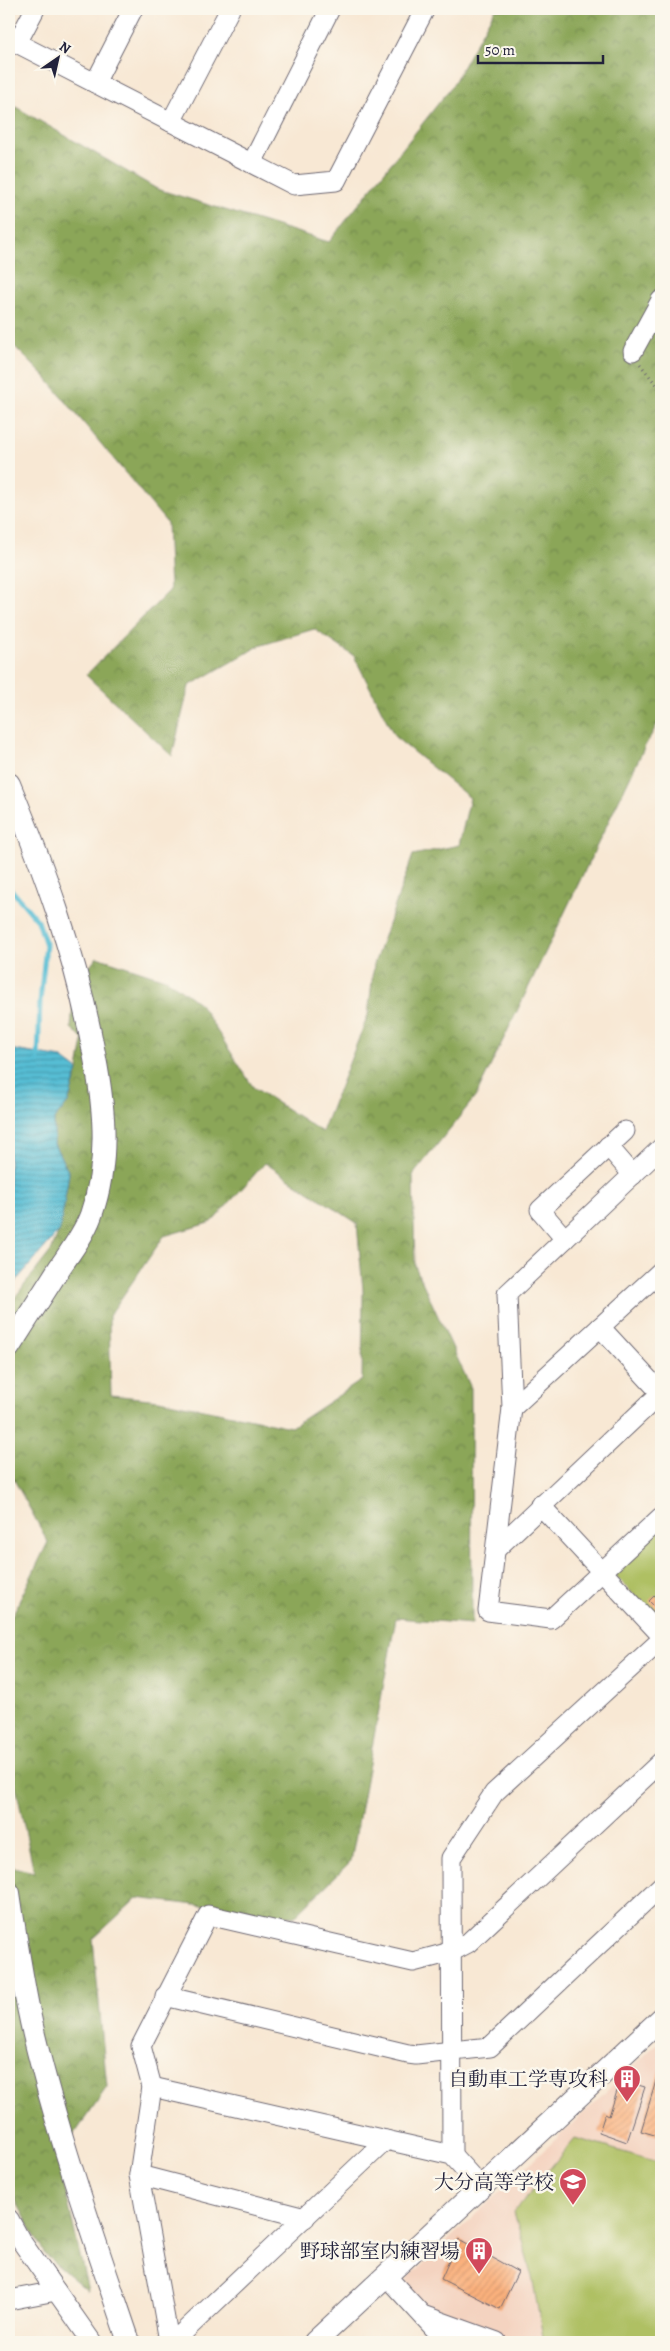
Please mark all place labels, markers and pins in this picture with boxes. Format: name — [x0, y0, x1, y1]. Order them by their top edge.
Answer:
building icon: 自動車工学専攻科 — [612, 2064, 642, 2103]
place label: 自動車工学専攻科 — [448, 2066, 608, 2093]
school or university icon: 大分高等学校 — [558, 2167, 588, 2206]
place label: 大分高等学校 — [434, 2169, 554, 2196]
building icon: 野球部室内練習場 — [464, 2236, 494, 2275]
place label: 野球部室内練習場 — [300, 2238, 460, 2265]

